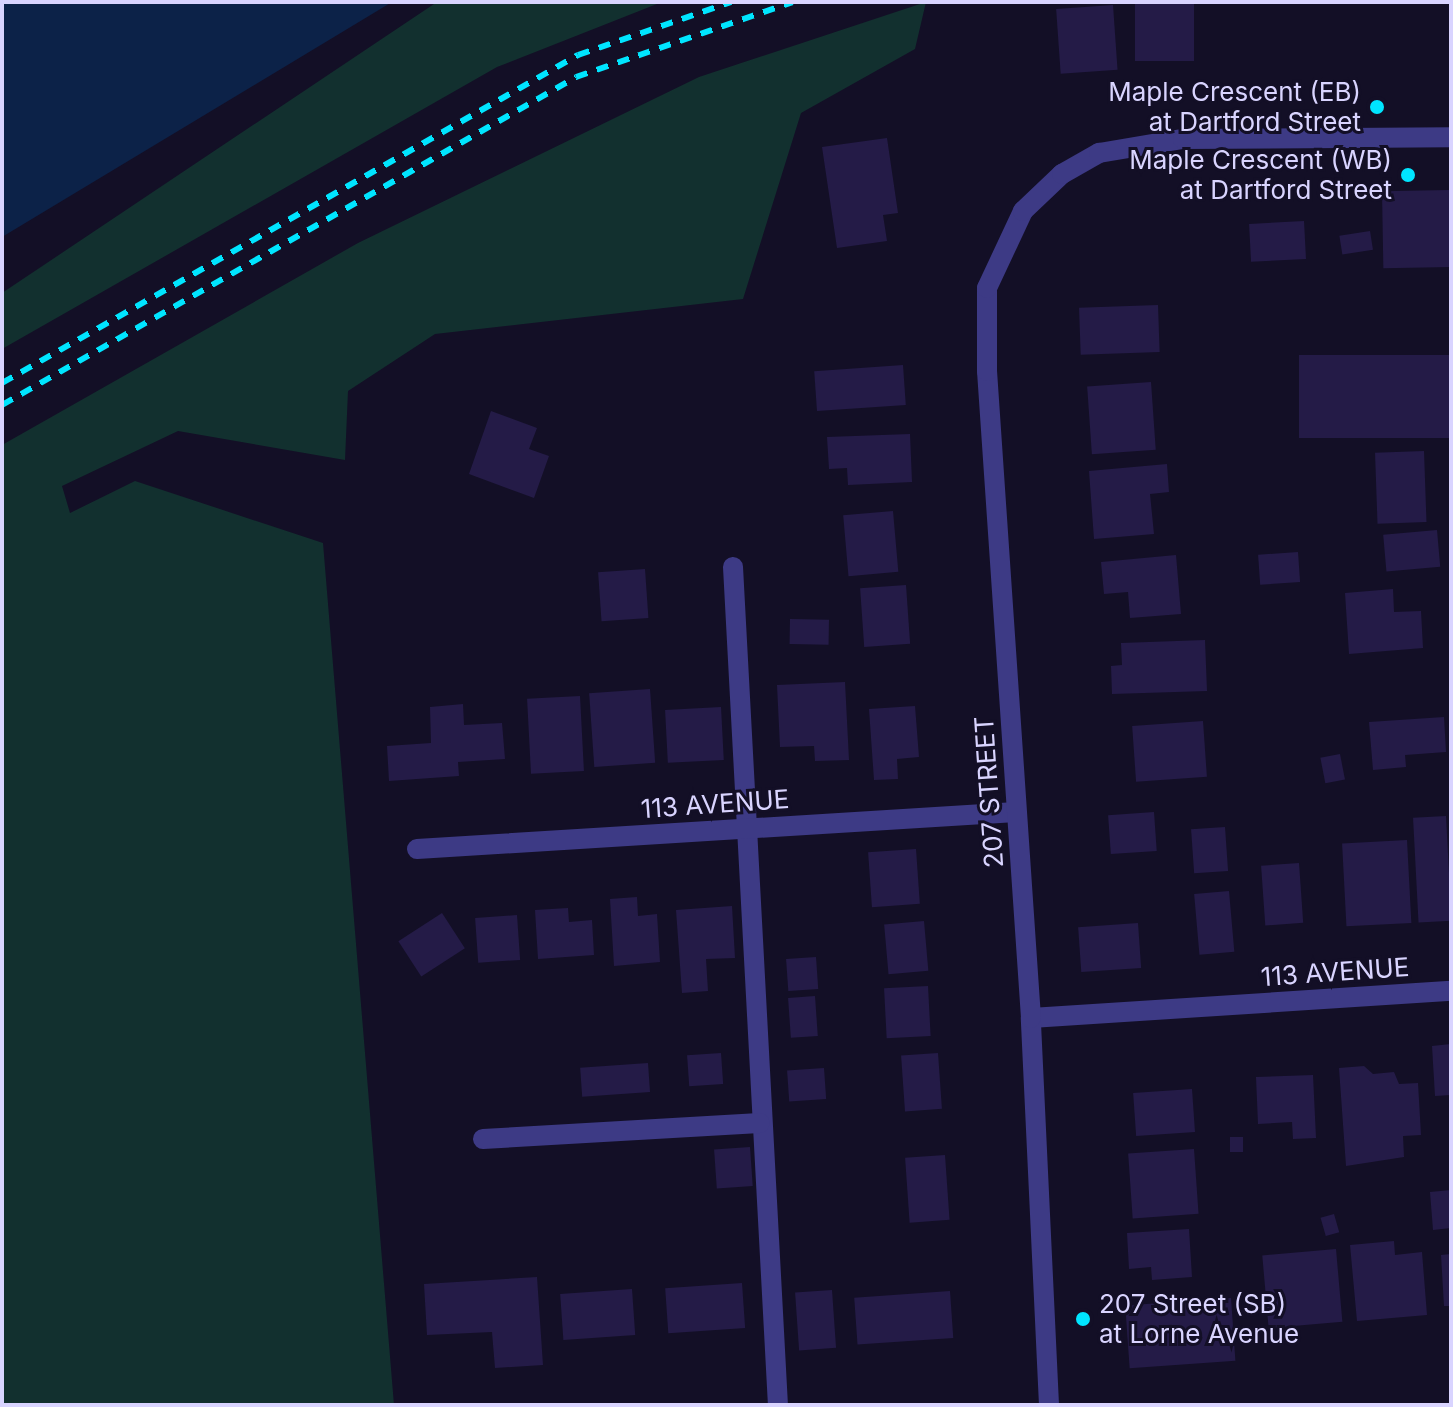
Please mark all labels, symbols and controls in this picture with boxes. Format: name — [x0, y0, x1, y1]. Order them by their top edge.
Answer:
place label: Maple Crescent (EB) at Dartford Street — [1108, 76, 1361, 138]
marker: Maple Crescent (EB) at Dartford Street — [1368, 98, 1386, 116]
place label: Maple Crescent (WB) at Dartford Street — [1129, 144, 1392, 206]
marker: Maple Crescent (WB) at Dartford Street — [1399, 166, 1417, 184]
street label: 207 STREET — [968, 715, 1010, 869]
street label: 113 AVENUE — [640, 783, 790, 825]
street label: 113 AVENUE — [1260, 951, 1410, 993]
place label: 207 Street (SB) at Lorne Avenue — [1099, 1288, 1299, 1350]
marker: 207 Street (SB) at Lorne Avenue — [1074, 1310, 1092, 1328]

